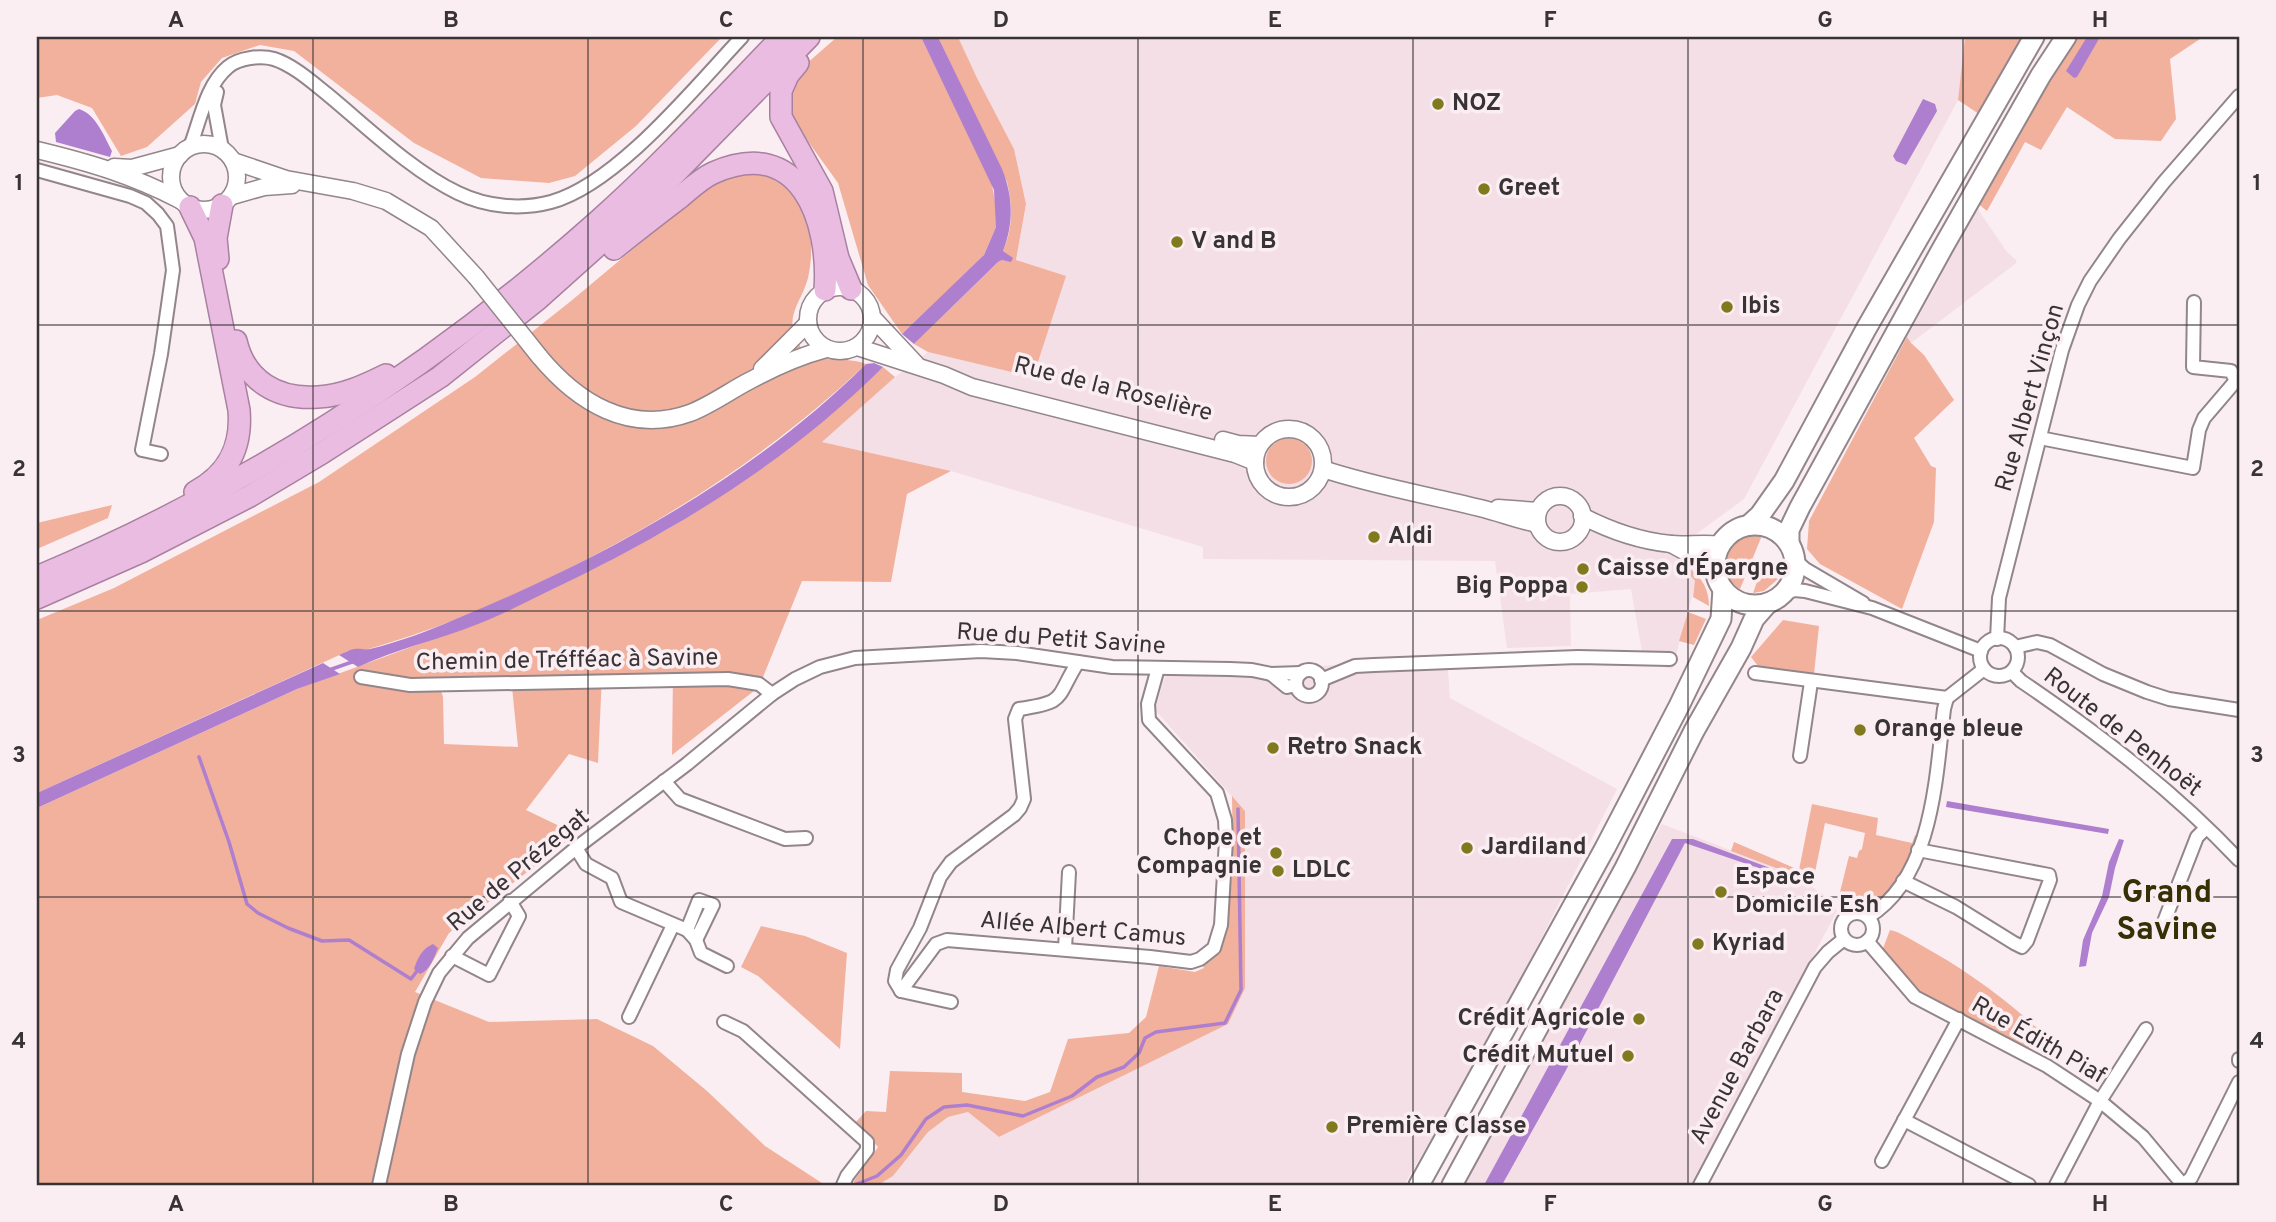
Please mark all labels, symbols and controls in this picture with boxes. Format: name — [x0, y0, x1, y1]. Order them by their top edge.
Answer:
text: A — [168, 7, 184, 36]
text: B — [443, 7, 459, 36]
text: C — [719, 7, 733, 36]
text: D — [993, 7, 1009, 36]
text: E — [1268, 7, 1282, 36]
text: F — [1543, 7, 1557, 36]
text: G — [1817, 7, 1833, 36]
text: H — [2092, 7, 2108, 36]
place label: NOZ — [1452, 89, 1501, 119]
marker: NOZ — [1430, 96, 1446, 112]
text: 1 — [14, 170, 24, 199]
text: 1 — [2252, 170, 2262, 199]
place label: Greet — [1498, 174, 1560, 204]
marker: Greet — [1476, 181, 1492, 197]
place label: V and B — [1191, 227, 1277, 257]
marker: V and B — [1169, 234, 1185, 250]
place label: Ibis — [1741, 292, 1781, 322]
marker: Ibis — [1719, 299, 1735, 315]
street label: Rue Albert Vinçon — [1990, 301, 2072, 495]
street label: Rue de la Roselière — [1011, 351, 1215, 429]
text: 2 — [12, 456, 26, 485]
text: 2 — [2250, 456, 2264, 485]
place label: Aldi — [1388, 522, 1433, 552]
marker: Aldi — [1366, 529, 1382, 545]
place label: Caisse d'Épargne — [1597, 552, 1788, 584]
marker: Caisse d'Épargne — [1575, 561, 1591, 577]
place label: Big Poppa — [1455, 572, 1568, 602]
marker: Big Poppa — [1574, 579, 1590, 595]
street label: Rue du Petit Savine — [955, 618, 1167, 662]
street label: Chemin de Tréfféac à Savine — [415, 643, 719, 679]
street label: Route de Penhoët — [2037, 662, 2207, 804]
place label: Orange bleue — [1874, 715, 2023, 745]
marker: Orange bleue — [1852, 722, 1868, 738]
place label: Retro Snack — [1287, 733, 1422, 763]
marker: Retro Snack — [1265, 740, 1281, 756]
text: 3 — [12, 742, 26, 771]
text: 3 — [2250, 742, 2264, 771]
street label: Rue de Prézegat — [442, 803, 596, 939]
place label: Chope et Compagnie — [1137, 824, 1262, 882]
place label: Jardiland — [1481, 833, 1587, 863]
marker: Jardiland — [1459, 840, 1475, 856]
marker: Chope et Compagnie — [1268, 845, 1284, 861]
place label: LDLC — [1292, 856, 1351, 886]
marker: LDLC — [1270, 863, 1286, 879]
place label: Espace Domicile Esh — [1735, 863, 1880, 921]
district label: Grand Savine — [2116, 874, 2218, 951]
marker: Espace Domicile Esh — [1713, 884, 1729, 900]
street label: Allée Albert Camus — [979, 906, 1187, 954]
place label: Kyriad — [1712, 929, 1785, 959]
marker: Kyriad — [1690, 936, 1706, 952]
street label: Avenue Barbara — [1684, 984, 1792, 1150]
street label: Rue Édith Piaf — [1965, 989, 2112, 1092]
place label: Crédit Agricole — [1457, 1004, 1625, 1034]
marker: Crédit Agricole — [1631, 1011, 1647, 1027]
text: 4 — [12, 1028, 26, 1057]
text: 4 — [2250, 1028, 2264, 1057]
place label: Crédit Mutuel — [1462, 1041, 1614, 1071]
marker: Crédit Mutuel — [1620, 1048, 1636, 1064]
place label: Première Classe — [1346, 1112, 1527, 1142]
marker: Première Classe — [1324, 1119, 1340, 1135]
text: A — [168, 1191, 184, 1220]
text: B — [443, 1191, 459, 1220]
text: C — [719, 1191, 733, 1220]
text: D — [993, 1191, 1009, 1220]
text: E — [1268, 1191, 1282, 1220]
text: F — [1543, 1191, 1557, 1220]
text: G — [1817, 1191, 1833, 1220]
text: H — [2092, 1191, 2108, 1220]

